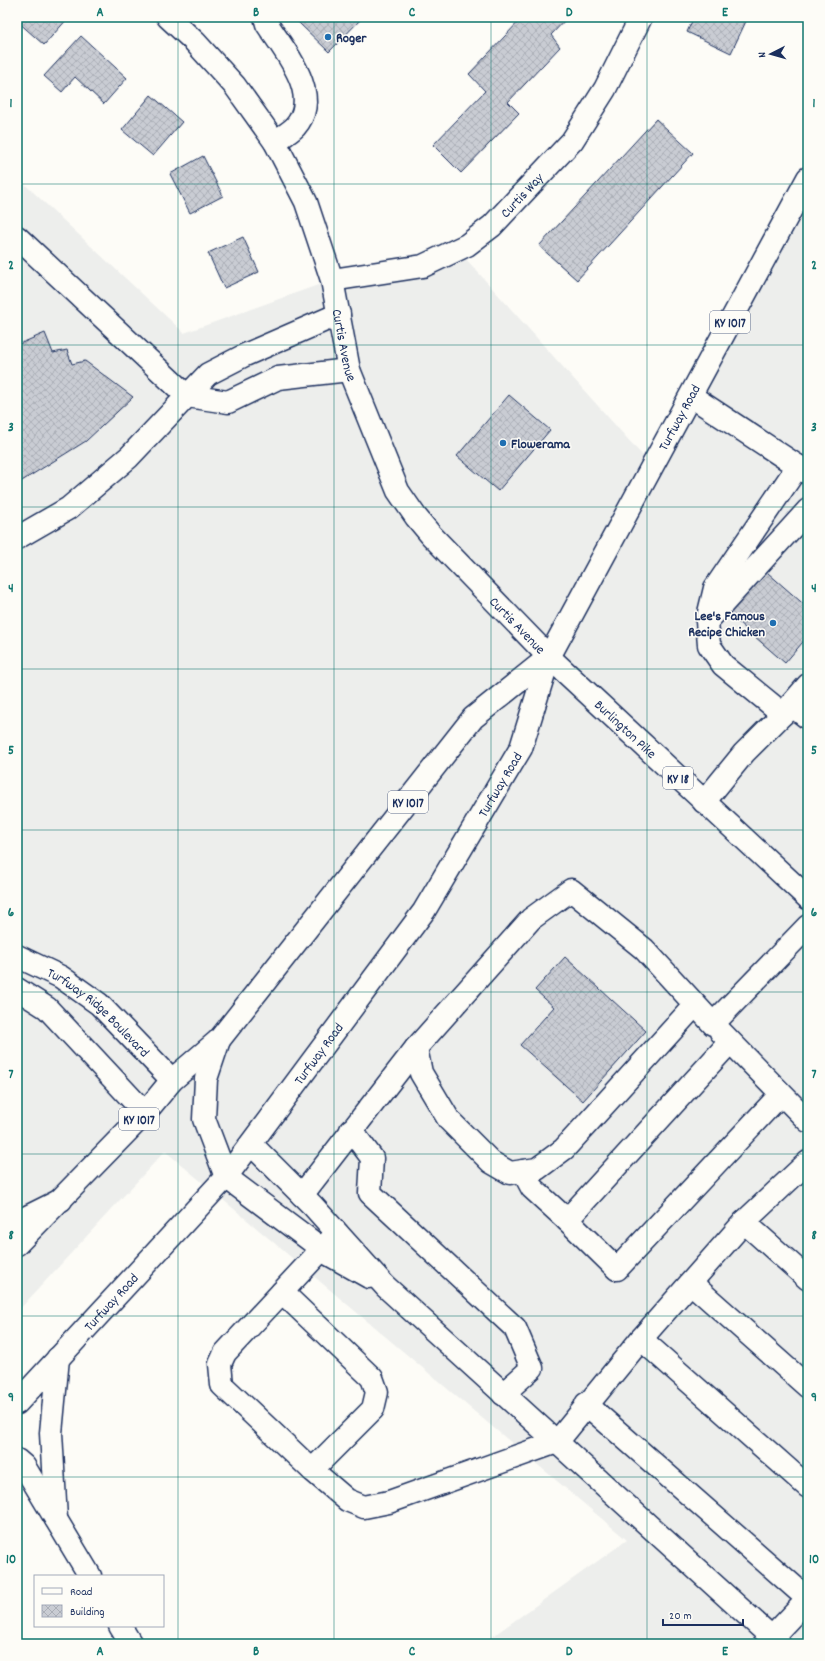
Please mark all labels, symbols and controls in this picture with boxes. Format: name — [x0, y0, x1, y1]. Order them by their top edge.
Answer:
text: A — [96, 4, 104, 23]
text: B — [253, 4, 259, 23]
text: C — [409, 4, 416, 23]
text: D — [566, 4, 573, 23]
text: E — [722, 4, 729, 23]
place label: Roger — [336, 29, 367, 49]
marker: Roger — [323, 32, 333, 42]
north arrow — [751, 34, 791, 74]
text: N — [755, 51, 771, 58]
text: 1 — [10, 95, 13, 114]
text: 1 — [813, 95, 816, 114]
street label: Curtis Way — [497, 169, 549, 223]
text: 2 — [8, 257, 14, 276]
text: 2 — [811, 257, 817, 276]
street label: Curtis Avenue — [326, 307, 361, 385]
road number: KY 1017 — [710, 311, 750, 333]
street label: Turfway Road — [654, 381, 706, 455]
text: 3 — [8, 419, 14, 438]
text: 3 — [811, 419, 817, 438]
place label: Flowerama — [511, 435, 571, 455]
marker: Flowerama — [498, 438, 508, 448]
text: 4 — [8, 580, 14, 599]
text: 4 — [811, 580, 817, 599]
street label: Curtis Avenue — [484, 593, 549, 660]
place label: Lee's Famous Recipe Chicken — [688, 607, 766, 643]
marker: Lee's Famous Recipe Chicken — [768, 618, 778, 628]
street label: Burlington Pike — [589, 696, 660, 764]
text: 5 — [8, 742, 14, 761]
text: 5 — [811, 742, 817, 761]
street label: Turfway Road — [474, 749, 528, 821]
road number: KY 18 — [663, 767, 693, 789]
road number: KY 1017 — [388, 791, 428, 813]
text: 6 — [8, 904, 15, 923]
text: 6 — [811, 904, 818, 923]
street label: Turfway Ridge Boulevard — [43, 964, 153, 1063]
street label: Turfway Road — [290, 1019, 349, 1090]
text: 7 — [9, 1066, 14, 1085]
text: 7 — [812, 1066, 817, 1085]
road number: KY 1017 — [119, 1108, 159, 1130]
text: 8 — [8, 1227, 14, 1246]
text: 8 — [811, 1227, 817, 1246]
street label: Turfway Road — [80, 1270, 144, 1336]
text: 9 — [8, 1389, 14, 1408]
text: 9 — [811, 1389, 817, 1408]
text: 10 — [6, 1551, 16, 1570]
text: 10 — [809, 1551, 819, 1570]
legend — [34, 1575, 164, 1627]
text: Road — [70, 1584, 92, 1601]
scale bar — [663, 1601, 743, 1627]
text: Building — [70, 1604, 105, 1621]
text: 20 m — [669, 1608, 692, 1625]
text: A — [96, 1643, 104, 1661]
text: B — [253, 1643, 259, 1661]
text: C — [409, 1643, 416, 1661]
text: D — [566, 1643, 573, 1661]
text: E — [722, 1643, 729, 1661]

